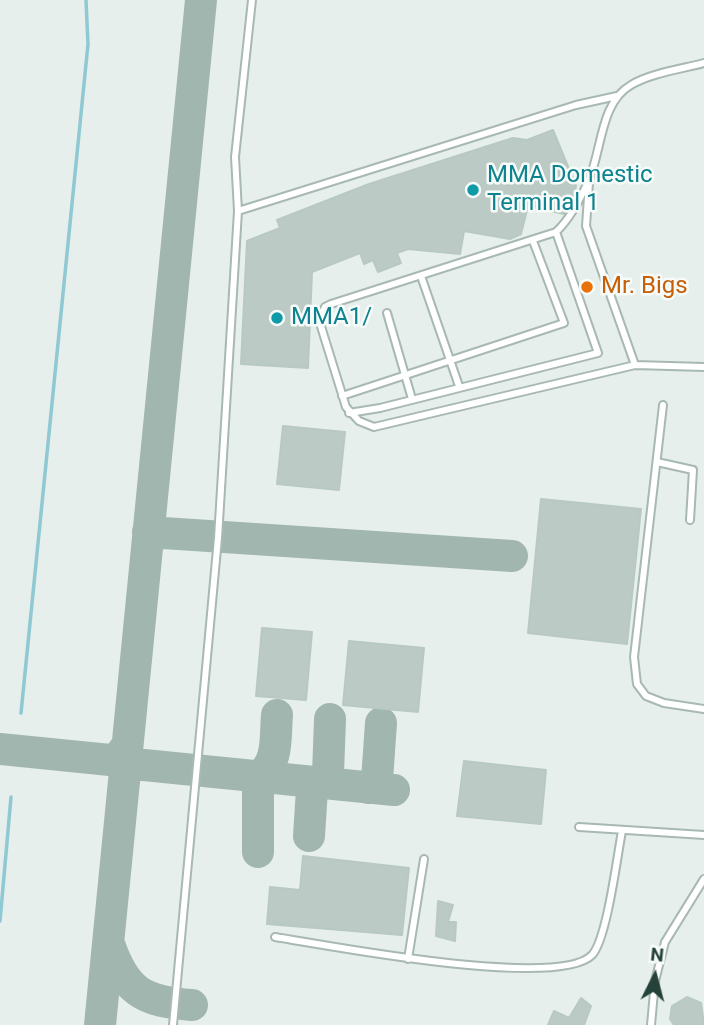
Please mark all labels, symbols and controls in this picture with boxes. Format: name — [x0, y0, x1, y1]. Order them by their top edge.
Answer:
place label: MMA Domestic Terminal 1 — [487, 162, 653, 218]
marker: MMA Domestic Terminal 1 — [465, 182, 481, 198]
place label: Mr. Bigs — [601, 273, 688, 301]
marker: Mr. Bigs — [579, 279, 595, 295]
place label: MMA1/ — [291, 304, 372, 332]
marker: MMA1/ — [269, 310, 285, 326]
north arrow — [620, 941, 690, 1011]
text: N — [649, 942, 665, 967]

